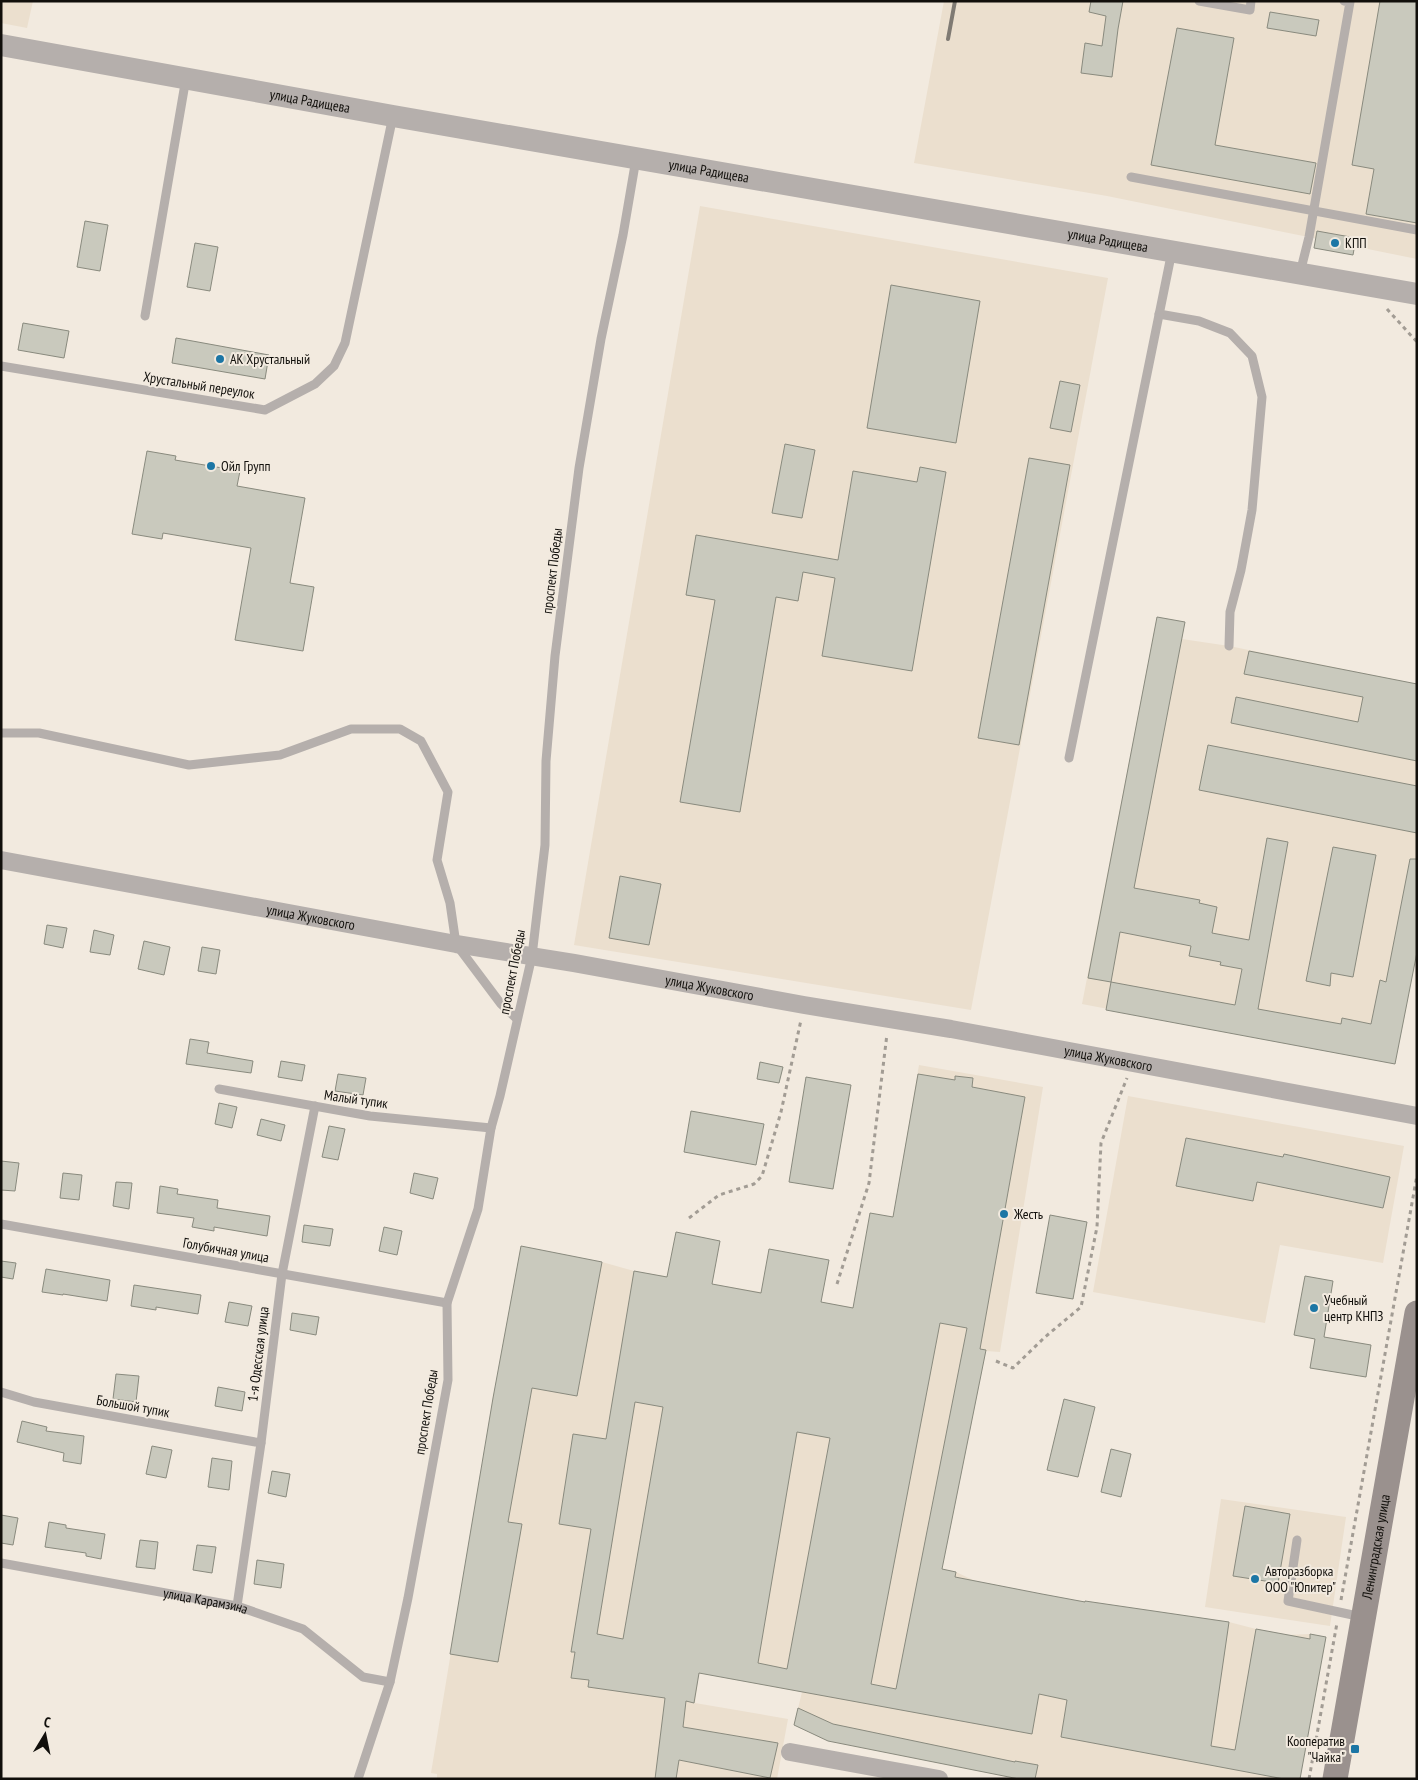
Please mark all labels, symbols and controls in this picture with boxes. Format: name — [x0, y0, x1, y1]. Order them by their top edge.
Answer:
street label: улица Радищева — [268, 85, 352, 117]
street label: улица Радищева — [667, 155, 750, 187]
street label: улица Радищева — [1066, 224, 1149, 256]
place label: КПП — [1345, 234, 1367, 252]
marker: КПП — [1329, 237, 1341, 249]
place label: АК Хрустальный — [230, 350, 310, 368]
marker: АК Хрустальный — [214, 353, 226, 365]
street label: Хрустальный переулок — [142, 367, 257, 403]
place label: Ойл Групп — [221, 457, 271, 475]
marker: Ойл Групп — [205, 460, 217, 472]
street label: проспект Победы — [538, 527, 566, 615]
street label: улица Жуковского — [265, 900, 356, 934]
street label: проспект Победы — [495, 928, 529, 1016]
street label: улица Жуковского — [664, 971, 755, 1005]
street label: улица Жуковского — [1063, 1041, 1154, 1075]
street label: Малый тупик — [323, 1086, 390, 1112]
place label: Жесть — [1013, 1205, 1043, 1223]
marker: Жесть — [998, 1208, 1010, 1220]
street label: Голубичная улица — [181, 1234, 271, 1266]
place label: Учебный центр КНПЗ — [1324, 1291, 1383, 1325]
marker: Учебный центр КНПЗ — [1308, 1302, 1320, 1314]
street label: 1-я Одесская улица — [243, 1305, 273, 1403]
street label: проспект Победы — [410, 1368, 442, 1456]
street label: Большой тупик — [95, 1391, 172, 1421]
street label: Ленинградская улица — [1358, 1493, 1394, 1601]
place label: Авторазборка ООО "Юпитер" — [1265, 1562, 1336, 1596]
marker: Авторазборка ООО "Юпитер" — [1249, 1573, 1261, 1585]
street label: улица Карамзина — [162, 1584, 250, 1618]
north arrow — [20, 1710, 70, 1760]
text: С — [43, 1713, 53, 1732]
place label: Кооператив "Чайка" — [1287, 1732, 1345, 1766]
marker: Кооператив "Чайка" — [1349, 1743, 1361, 1755]

